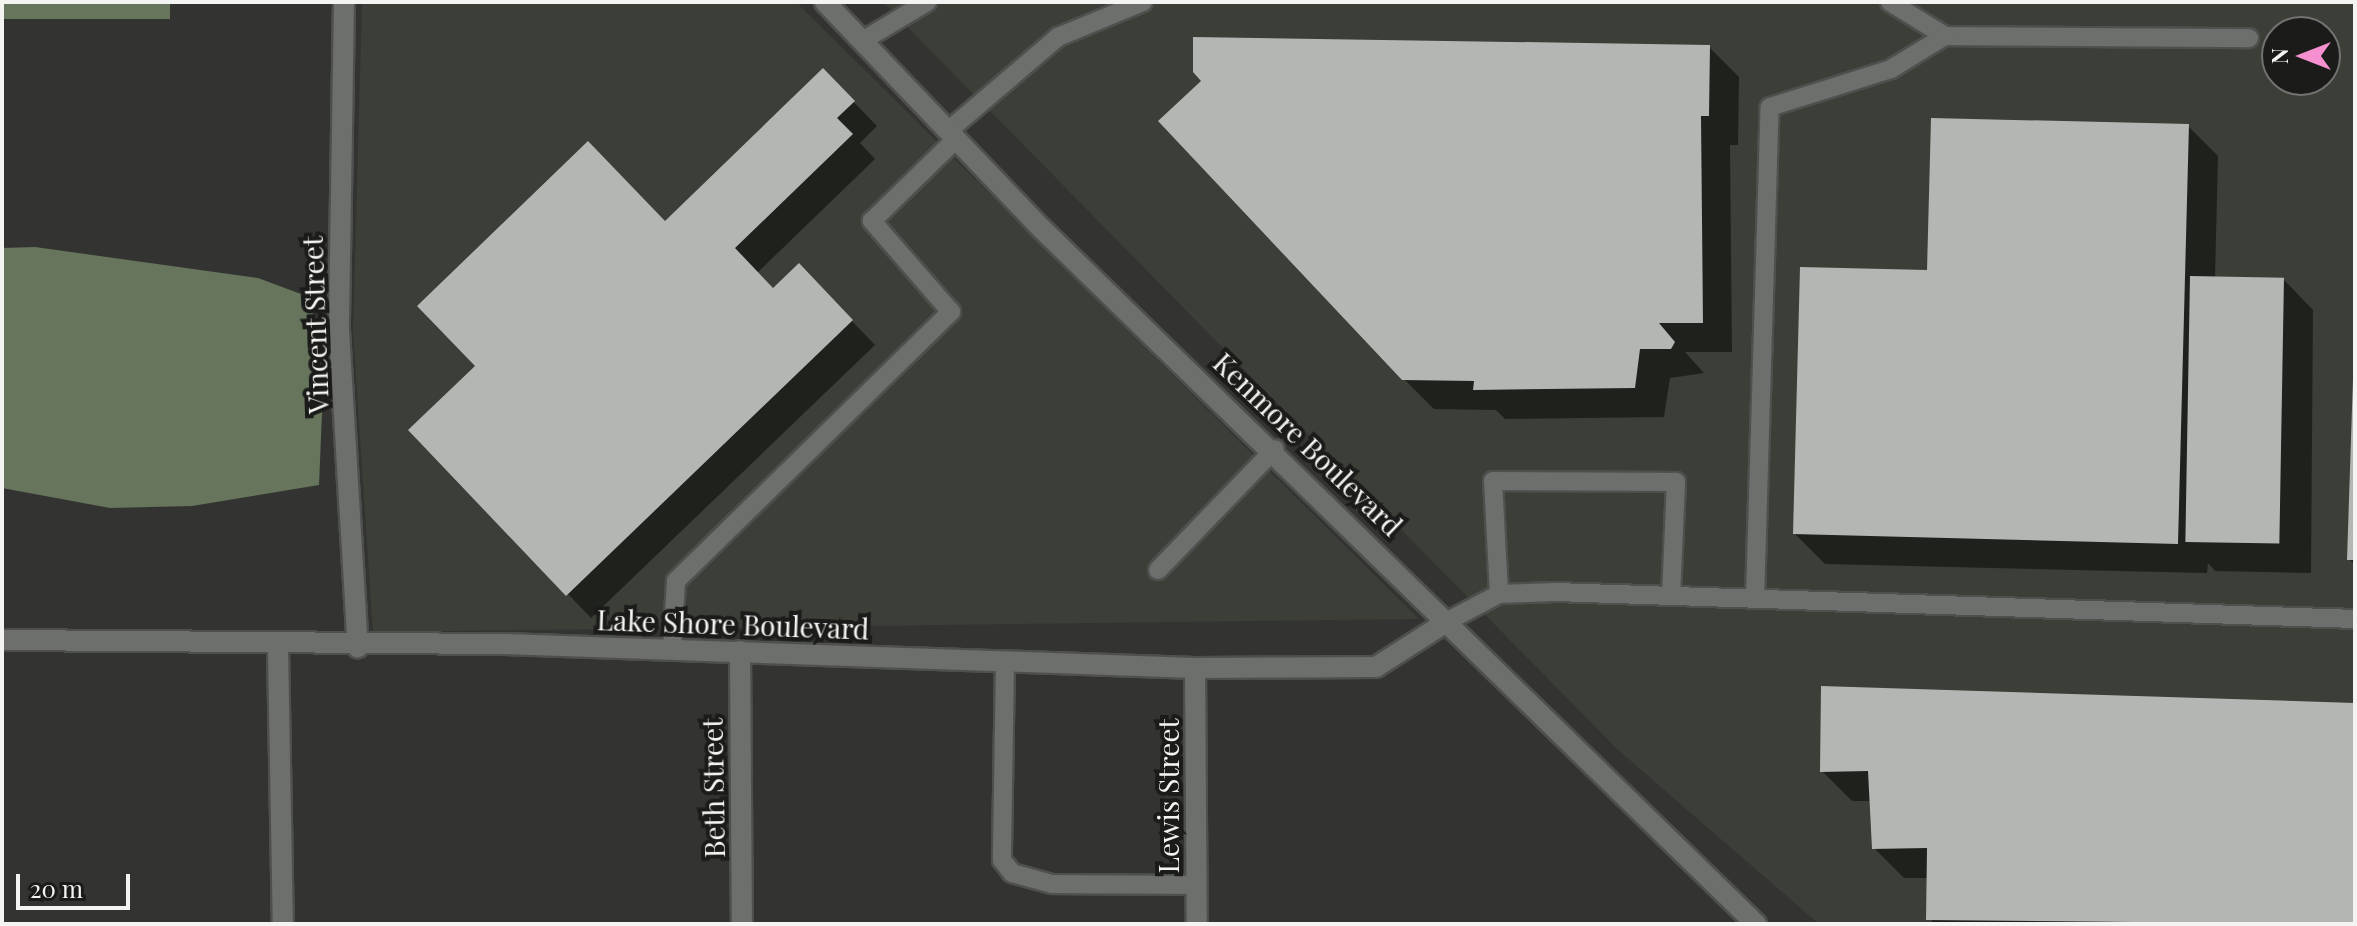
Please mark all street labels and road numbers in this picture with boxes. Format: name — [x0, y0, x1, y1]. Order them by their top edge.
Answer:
street label: Vincent Street — [295, 235, 335, 415]
street label: Kenmore Boulevard — [1207, 345, 1409, 543]
street label: Lake Shore Boulevard — [596, 602, 870, 646]
street label: Beth Street — [695, 718, 731, 858]
street label: Lewis Street — [1151, 719, 1185, 873]

